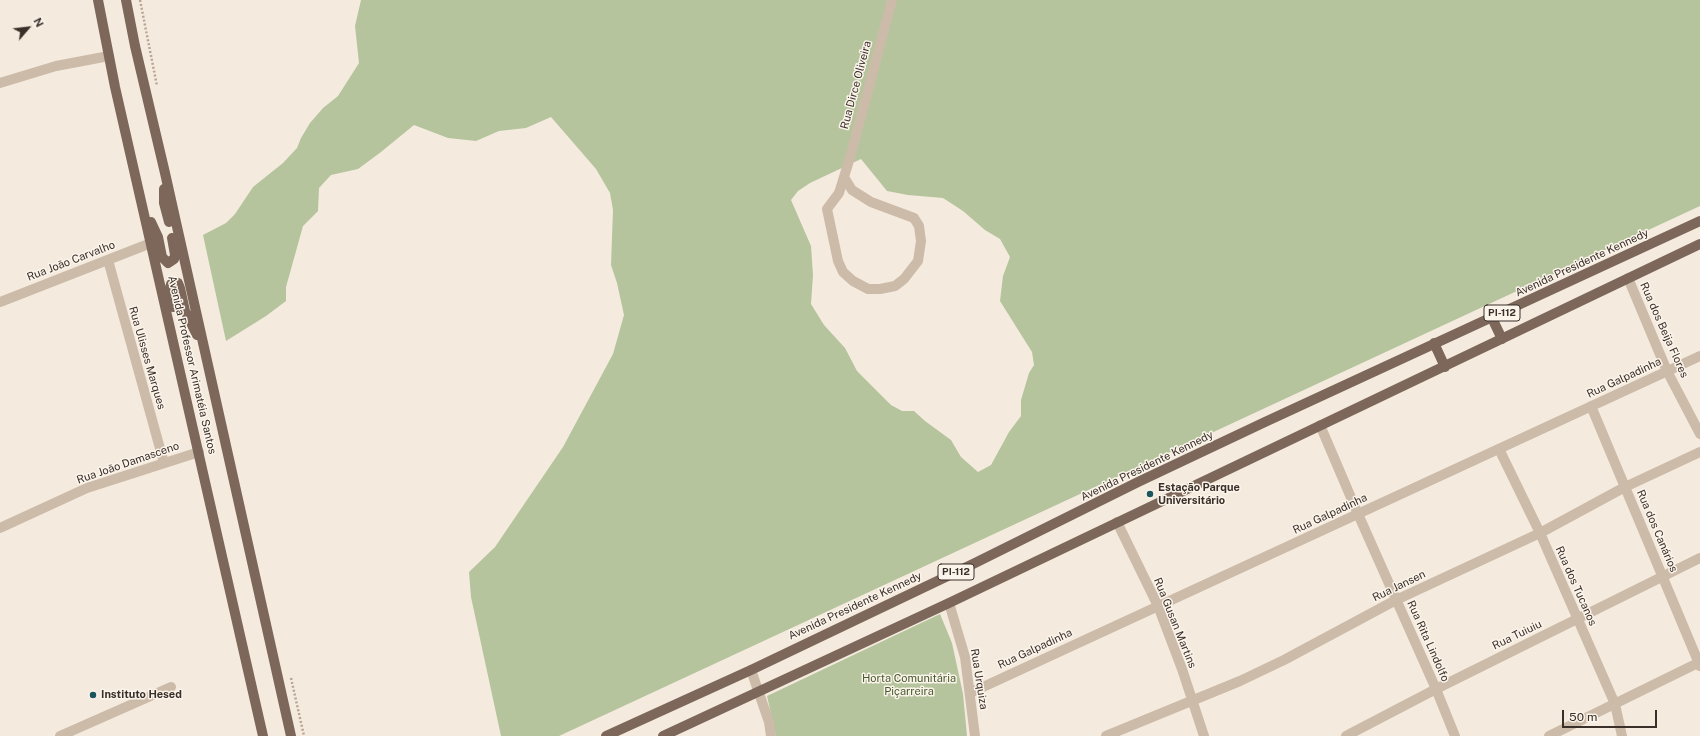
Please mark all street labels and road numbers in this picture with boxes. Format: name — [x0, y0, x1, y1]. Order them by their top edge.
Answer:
street label: Rua Dirce Oliveira — [838, 40, 874, 130]
street label: Avenida Presidente Kennedy — [1513, 226, 1651, 300]
street label: Rua João Carvalho — [25, 238, 117, 284]
street label: Avenida Professor Arimatéia Santos — [165, 275, 219, 455]
street label: Rua dos Beija Flores — [1637, 280, 1691, 380]
street label: Rua Ulisses Marques — [126, 305, 168, 411]
road number: PI-112 — [1484, 305, 1520, 321]
street label: Rua Galpadinha — [1585, 355, 1663, 401]
street label: Avenida Presidente Kennedy — [1079, 428, 1215, 504]
street label: Rua João Damasceno — [75, 439, 181, 487]
street label: Rua dos Canários — [1634, 488, 1680, 574]
street label: Rua Galpadinha — [1291, 491, 1369, 537]
street label: Rua dos Tucanos — [1553, 544, 1599, 628]
road number: PI-112 — [938, 564, 974, 580]
street label: Rua Jansen — [1370, 568, 1428, 604]
street label: Avenida Presidente Kennedy — [786, 569, 924, 643]
street label: Rua Gusan Martins — [1151, 576, 1199, 670]
street label: Rua Rita Lindolfo — [1404, 598, 1452, 684]
street label: Rua Tuiuiu — [1490, 617, 1544, 653]
street label: Rua Galpadinha — [996, 626, 1074, 672]
street label: Rua Urquiza — [968, 648, 990, 710]

